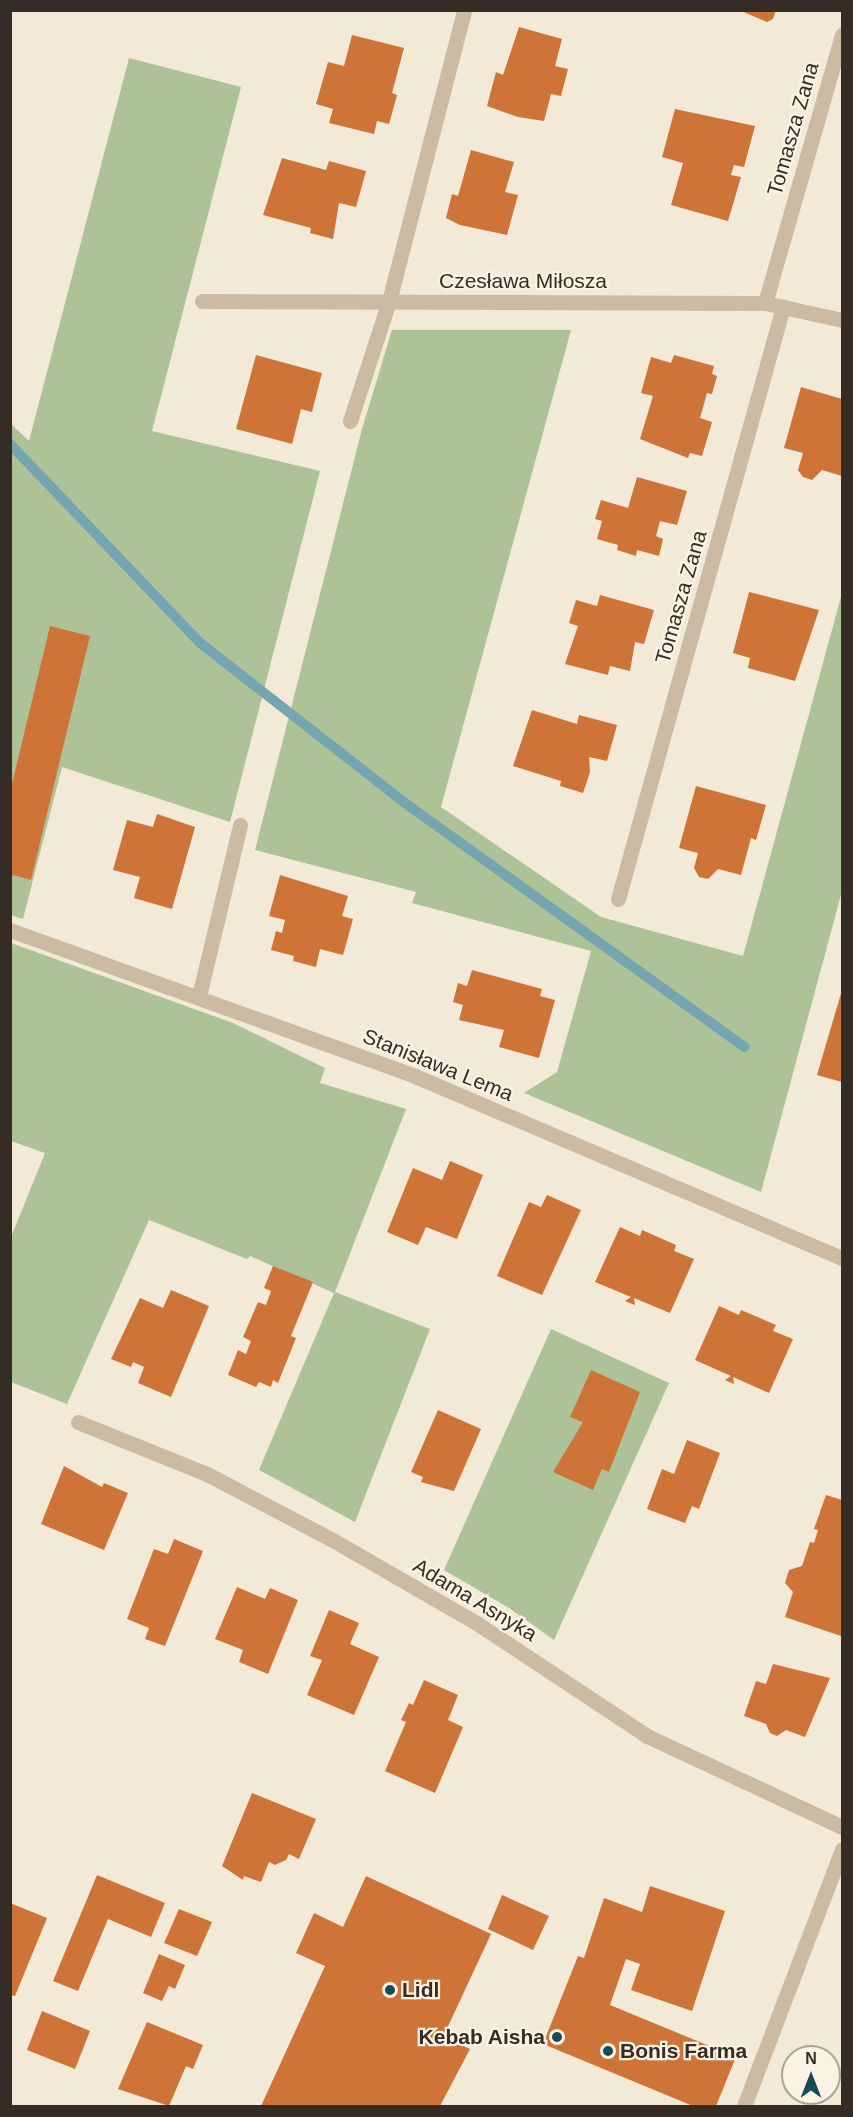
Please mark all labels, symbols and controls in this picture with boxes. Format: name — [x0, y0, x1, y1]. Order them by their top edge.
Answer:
street label: Tomasza Zana — [762, 59, 824, 199]
street label: Czesława Miłosza — [439, 268, 607, 294]
street label: Tomasza Zana — [650, 527, 712, 667]
street label: Stanisława Lema — [359, 1023, 517, 1107]
street label: Adama Asnyka — [408, 1553, 542, 1647]
place label: Lidl — [402, 1977, 439, 2003]
marker: Lidl — [383, 1983, 397, 1997]
place label: Kebab Aisha — [418, 2024, 545, 2050]
marker: Kebab Aisha — [550, 2030, 564, 2044]
place label: Bonis Farma — [620, 2038, 747, 2064]
marker: Bonis Farma — [601, 2044, 615, 2058]
north arrow — [781, 2045, 841, 2105]
text: N — [805, 2050, 817, 2067]

